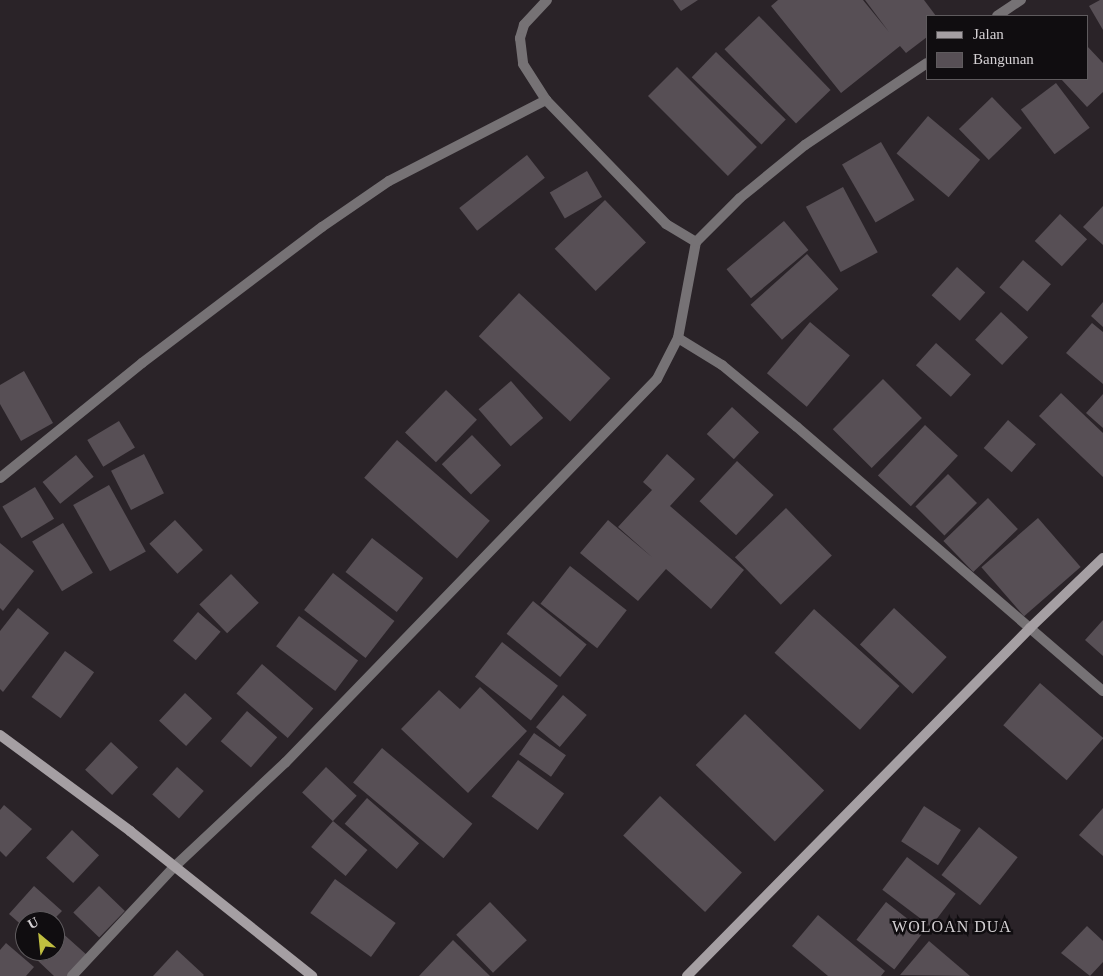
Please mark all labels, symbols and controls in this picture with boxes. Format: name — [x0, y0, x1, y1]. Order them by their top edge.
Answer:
legend — [926, 15, 1088, 80]
text: Jalan — [973, 26, 1004, 42]
text: Bangunan — [973, 51, 1034, 67]
north arrow — [15, 911, 65, 961]
text: U — [25, 914, 41, 932]
district label: WOLOAN DUA — [891, 917, 1013, 937]

